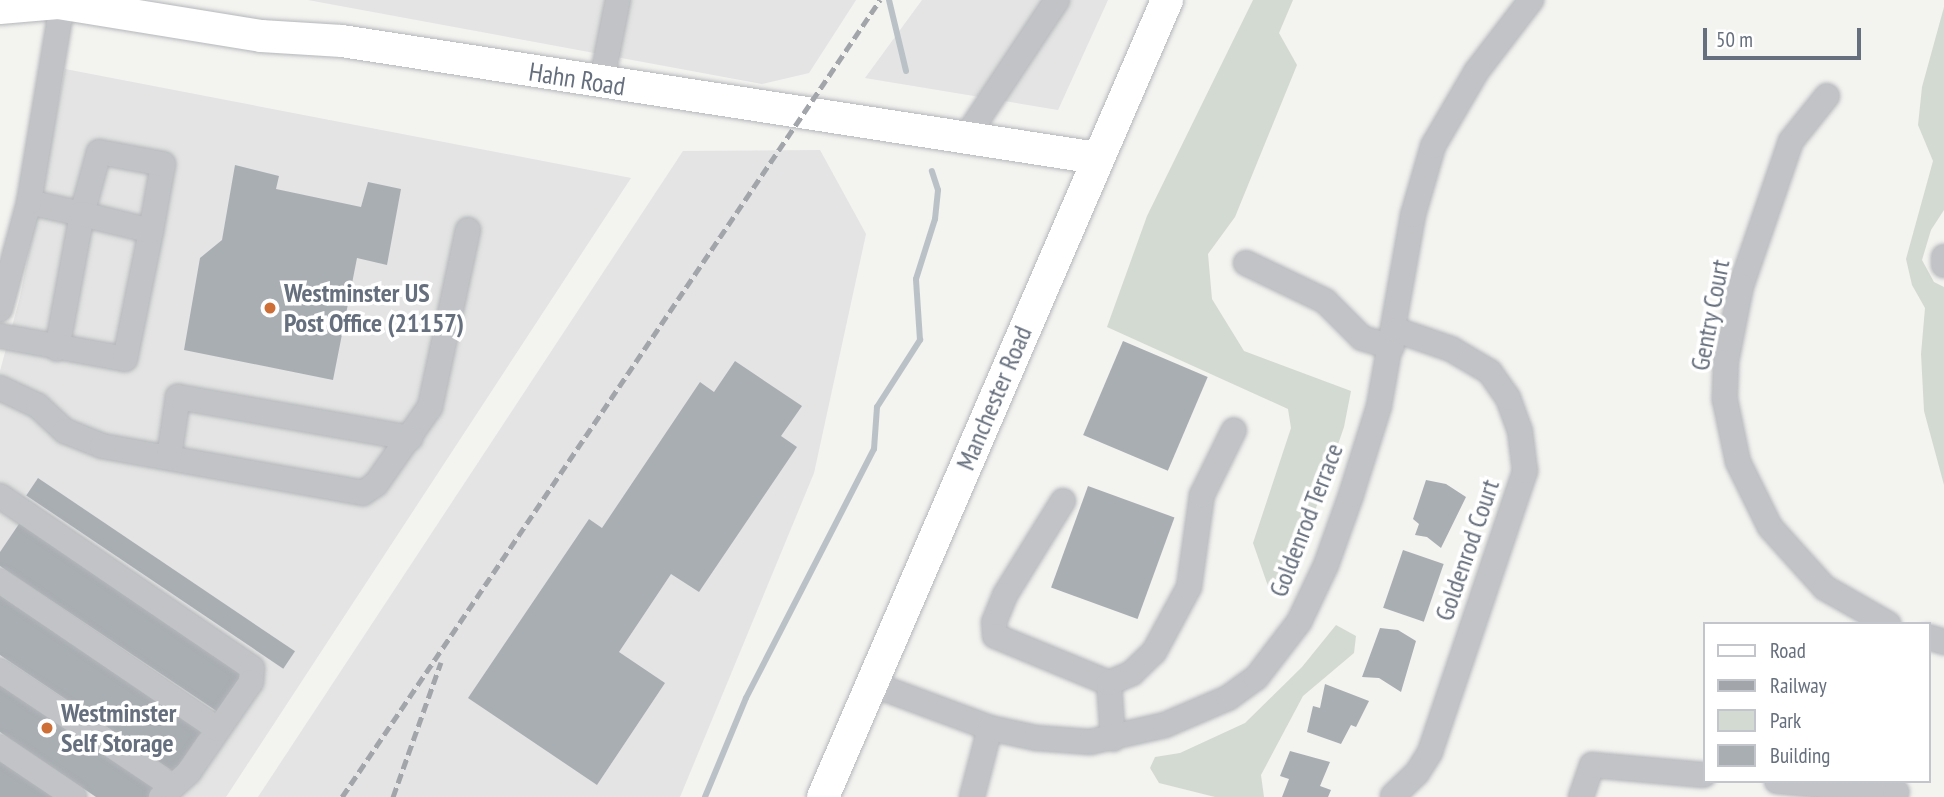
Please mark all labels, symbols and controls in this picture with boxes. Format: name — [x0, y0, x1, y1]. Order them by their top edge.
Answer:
scale bar — [1706, 14, 1864, 58]
text: 50 m — [1716, 26, 1753, 53]
street label: Hahn Road — [527, 56, 627, 102]
street label: Gentry Court — [1684, 257, 1736, 373]
place label: Westminster US Post Office (21157) — [284, 277, 464, 338]
marker: Westminster US Post Office (21157) — [262, 300, 278, 316]
street label: Manchester Road — [950, 321, 1038, 475]
street label: Goldenrod Terrace — [1262, 439, 1350, 601]
street label: Goldenrod Court — [1428, 475, 1506, 625]
legend — [1702, 622, 1930, 783]
text: Road — [1770, 637, 1806, 664]
text: Railway — [1770, 672, 1827, 699]
place label: Westminster Self Storage — [61, 697, 176, 758]
text: Park — [1770, 707, 1801, 734]
marker: Westminster Self Storage — [39, 720, 55, 736]
text: Building — [1770, 742, 1830, 769]

